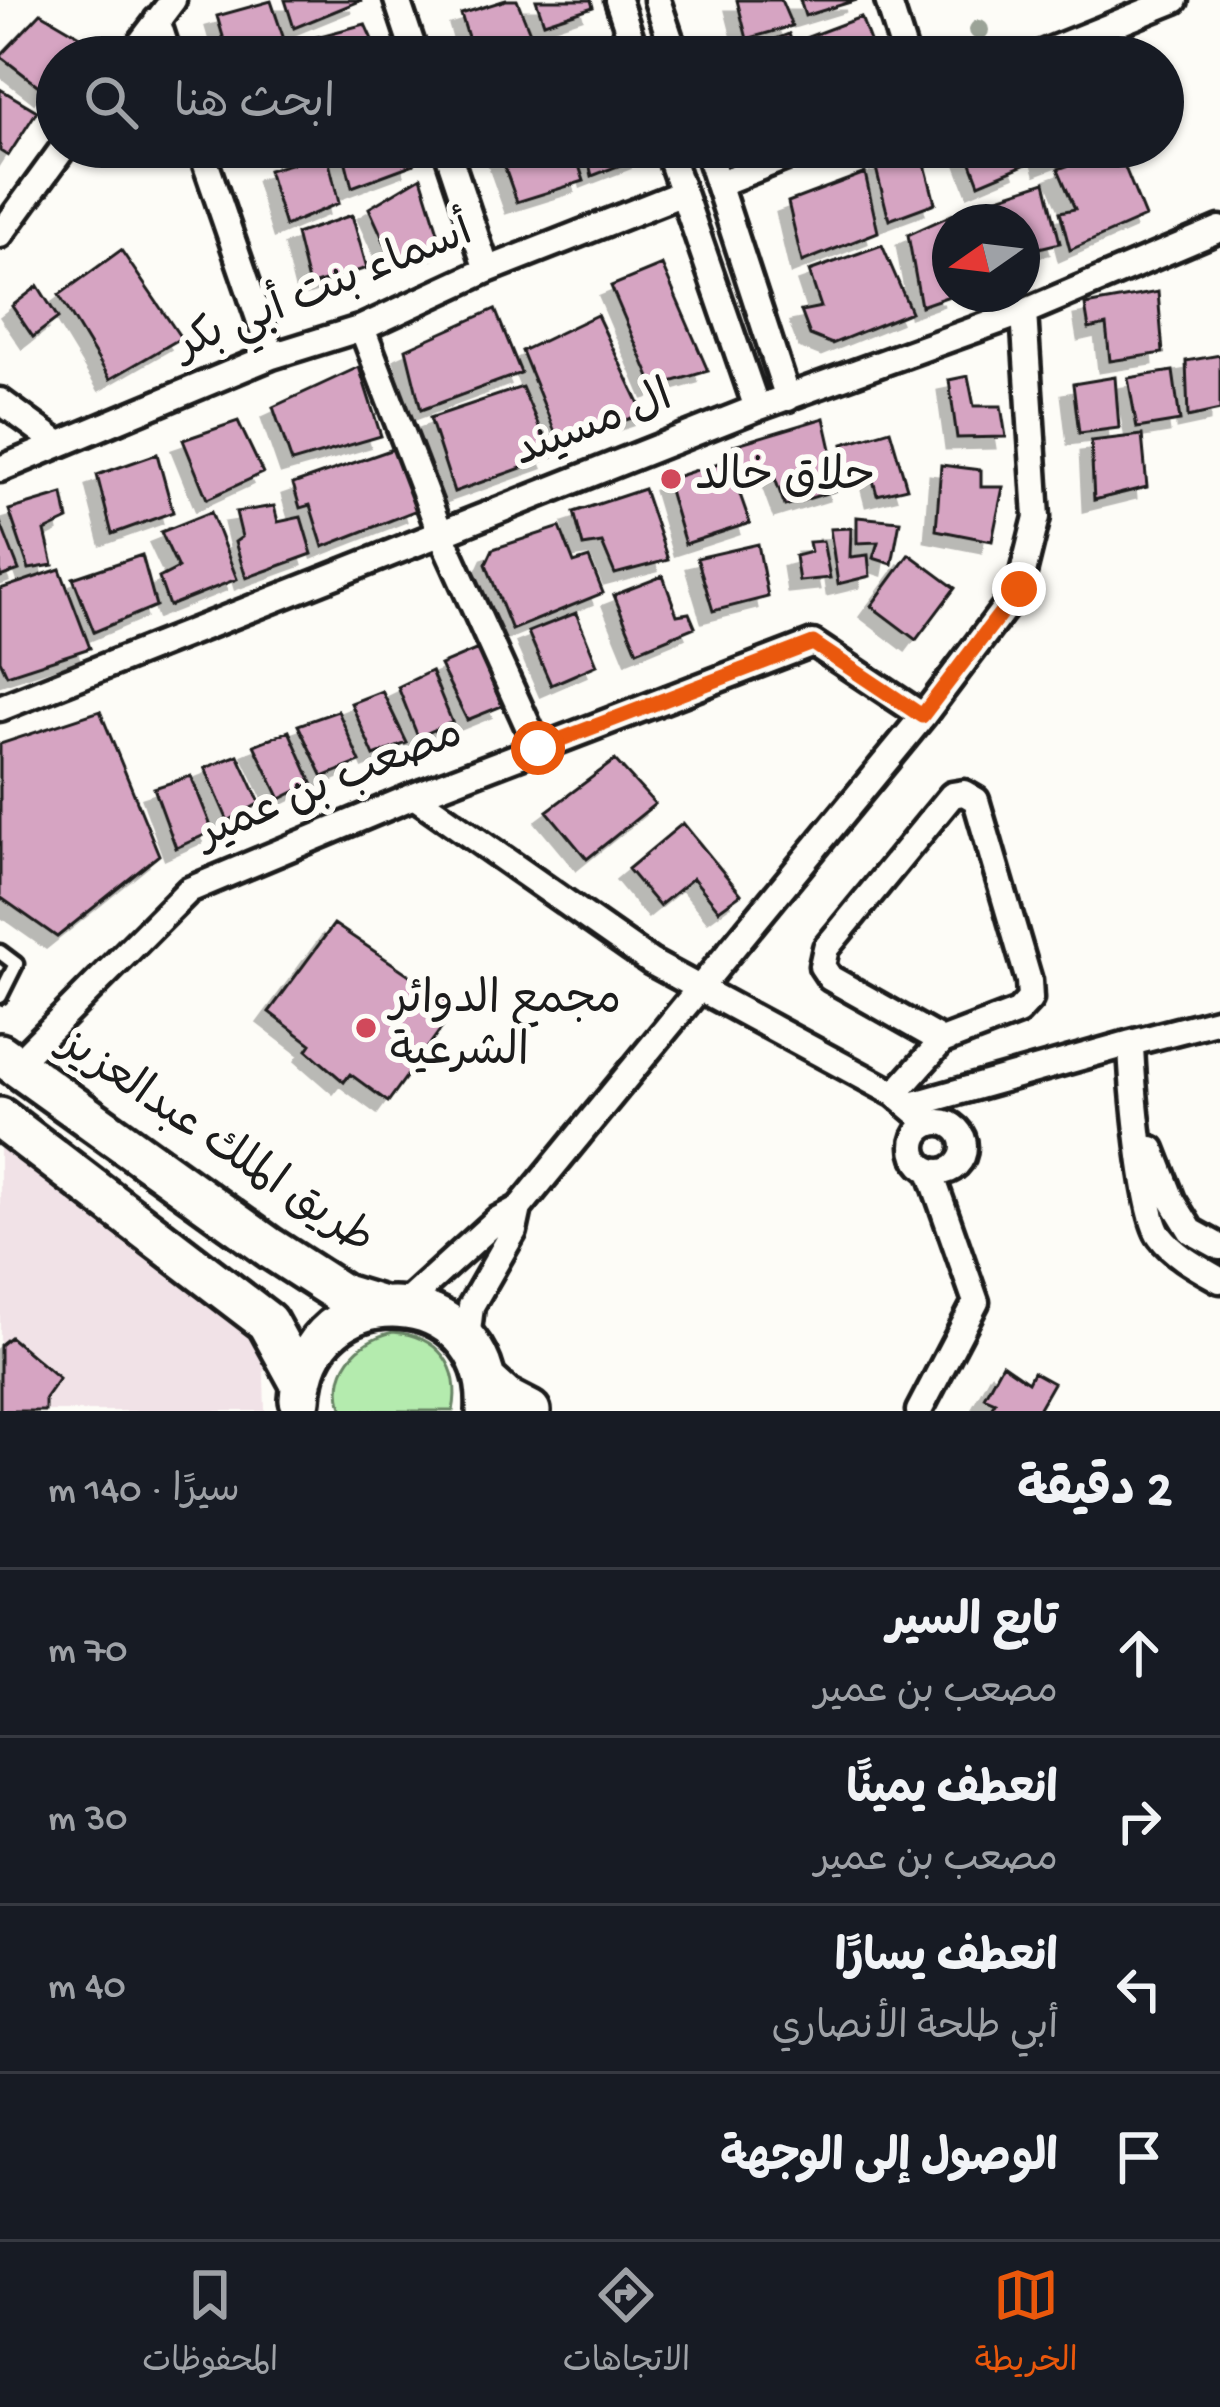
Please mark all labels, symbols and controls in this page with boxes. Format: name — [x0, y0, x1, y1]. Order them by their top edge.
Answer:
search box — [36, 36, 1184, 168]
icon: search — [78, 69, 144, 135]
text: ابحث هنا — [174, 80, 335, 133]
street label: أسماء بنت أبي بكر — [163, 203, 483, 382]
north arrow — [932, 204, 1040, 312]
street label: ال مسيند — [507, 373, 681, 481]
place label: حلاق خالد — [695, 453, 875, 506]
marker: حلاق خالد — [658, 466, 684, 492]
route end — [992, 562, 1046, 616]
street label: مصعب بن عمير — [187, 709, 471, 865]
route start — [511, 721, 565, 775]
place label: مجمع الدوائر الشرعية — [386, 976, 621, 1081]
marker: مجمع الدوائر الشرعية — [353, 1015, 379, 1041]
street label: طريق الملك عبدالعزيز — [44, 1017, 382, 1269]
text: 2 دقيقة — [1017, 1464, 1172, 1524]
text: سيرًا · 140 m — [48, 1470, 240, 1516]
text: تابع السير — [887, 1598, 1058, 1651]
icon: ahead — [1106, 1620, 1172, 1686]
text: 70 m — [48, 1630, 127, 1676]
text: مصعب بن عمير — [814, 1671, 1058, 1717]
text: انعطف يمينًا — [846, 1766, 1058, 1819]
icon: right — [1106, 1788, 1172, 1854]
text: 30 m — [48, 1798, 127, 1844]
text: مصعب بن عمير — [814, 1839, 1058, 1885]
text: انعطف يسارًا — [835, 1934, 1058, 1987]
icon: left — [1106, 1956, 1172, 2022]
text: 40 m — [48, 1966, 126, 2012]
text: أبي طلحة الأنصاري — [772, 2007, 1058, 2053]
icon: arrive — [1106, 2124, 1172, 2190]
text: الوصول إلى الوجهة — [720, 2134, 1058, 2187]
tab: المحفوظات — [142, 2262, 278, 2388]
tab: الاتجاهات — [563, 2262, 690, 2388]
tab: الخريطة — [975, 2262, 1078, 2388]

